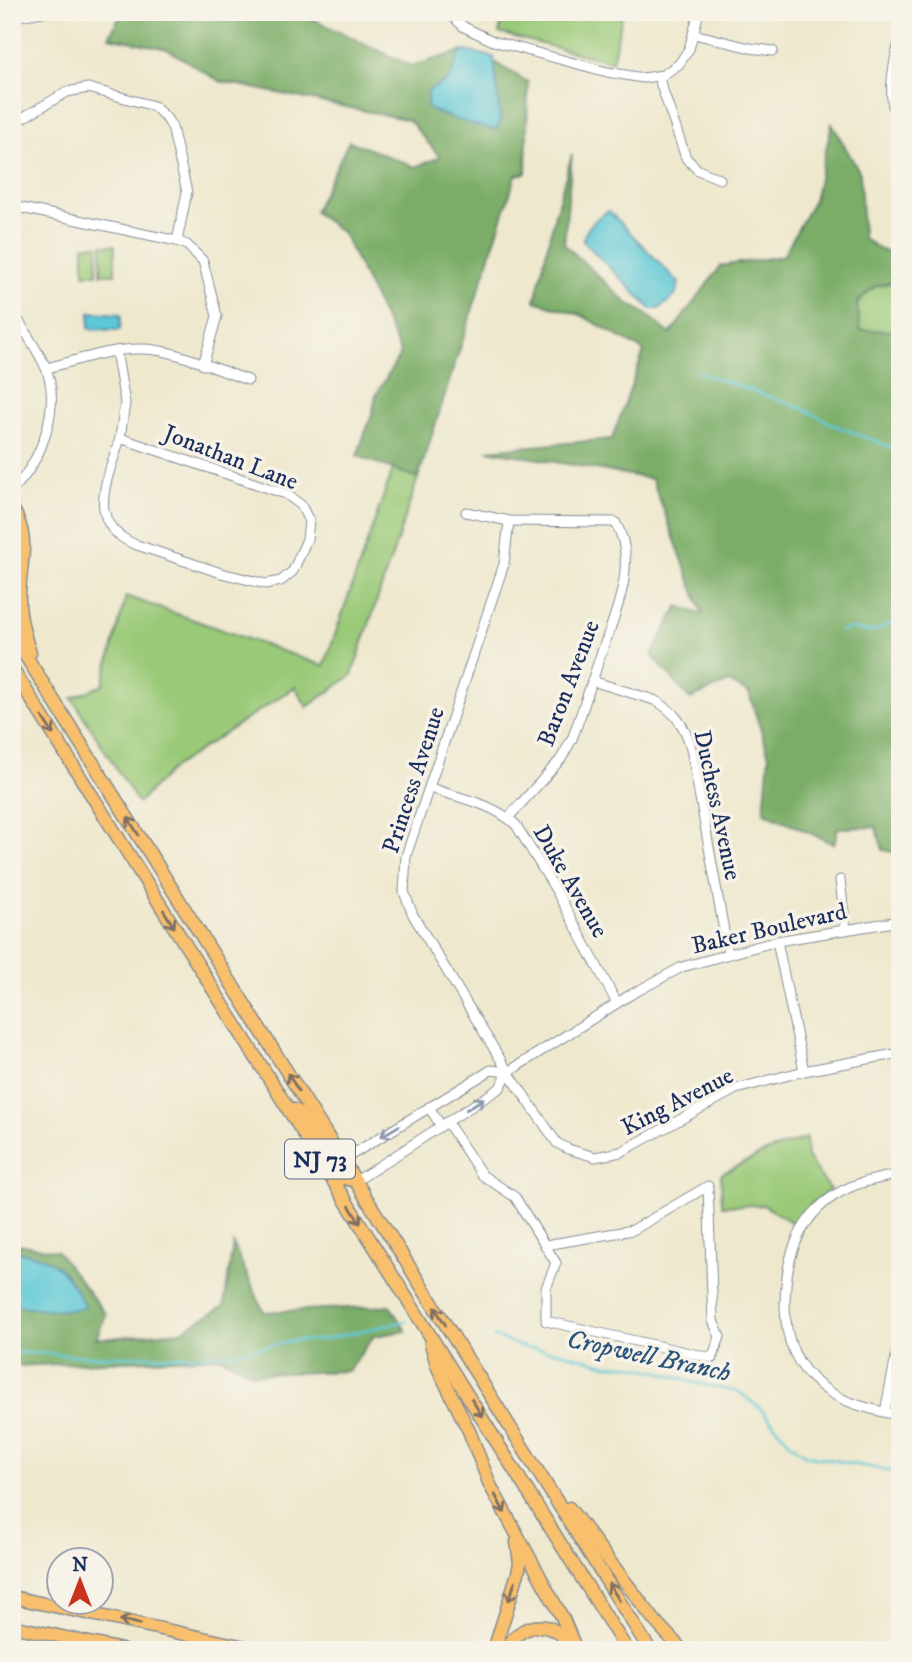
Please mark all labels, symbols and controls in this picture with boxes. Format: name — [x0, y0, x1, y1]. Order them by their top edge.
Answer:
street label: Jonathan Lane — [157, 418, 302, 497]
street label: Baron Avenue — [531, 616, 607, 751]
street label: Princess Avenue — [376, 703, 452, 857]
one-way arrow — [41, 716, 56, 735]
street label: Duchess Avenue — [686, 727, 748, 883]
one-way arrow — [126, 817, 140, 837]
street label: Duke Avenue — [526, 820, 615, 943]
street label: Baker Boulevard — [689, 897, 850, 961]
one-way arrow — [163, 908, 177, 928]
street label: King Avenue — [616, 1061, 738, 1143]
one-way arrow — [285, 1072, 299, 1092]
one-way arrow — [465, 1097, 485, 1111]
one-way arrow — [381, 1124, 401, 1138]
road number: NJ 73 — [285, 1140, 355, 1178]
one-way arrow — [349, 1205, 363, 1225]
one-way arrow — [433, 1307, 447, 1327]
water label: Cropwell Branch — [564, 1323, 734, 1390]
one-way arrow — [470, 1397, 484, 1417]
one-way arrow — [494, 1493, 507, 1514]
north arrow — [46, 1546, 116, 1616]
text: N — [72, 1554, 88, 1577]
one-way arrow — [505, 1580, 518, 1602]
one-way arrow — [606, 1582, 620, 1602]
one-way arrow — [119, 1615, 142, 1629]

